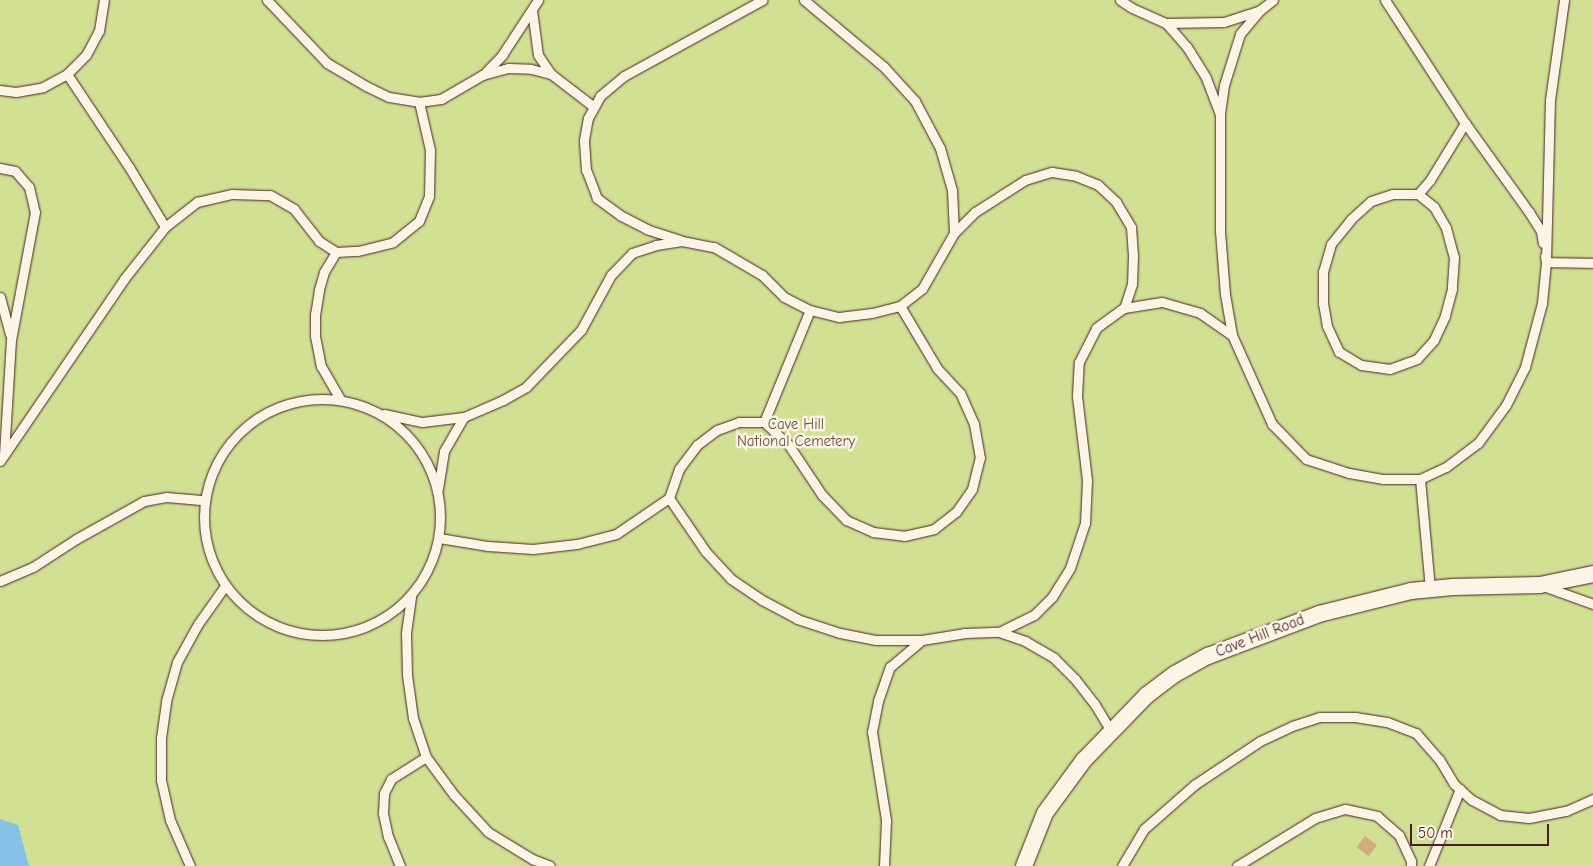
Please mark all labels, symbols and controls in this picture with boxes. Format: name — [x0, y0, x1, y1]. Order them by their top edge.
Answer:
park label: Cave Hill National Cemetery — [737, 415, 855, 450]
street label: Cave Hill Road — [1213, 611, 1307, 661]
scale bar — [1413, 814, 1552, 846]
text: 50 m — [1418, 824, 1453, 842]

